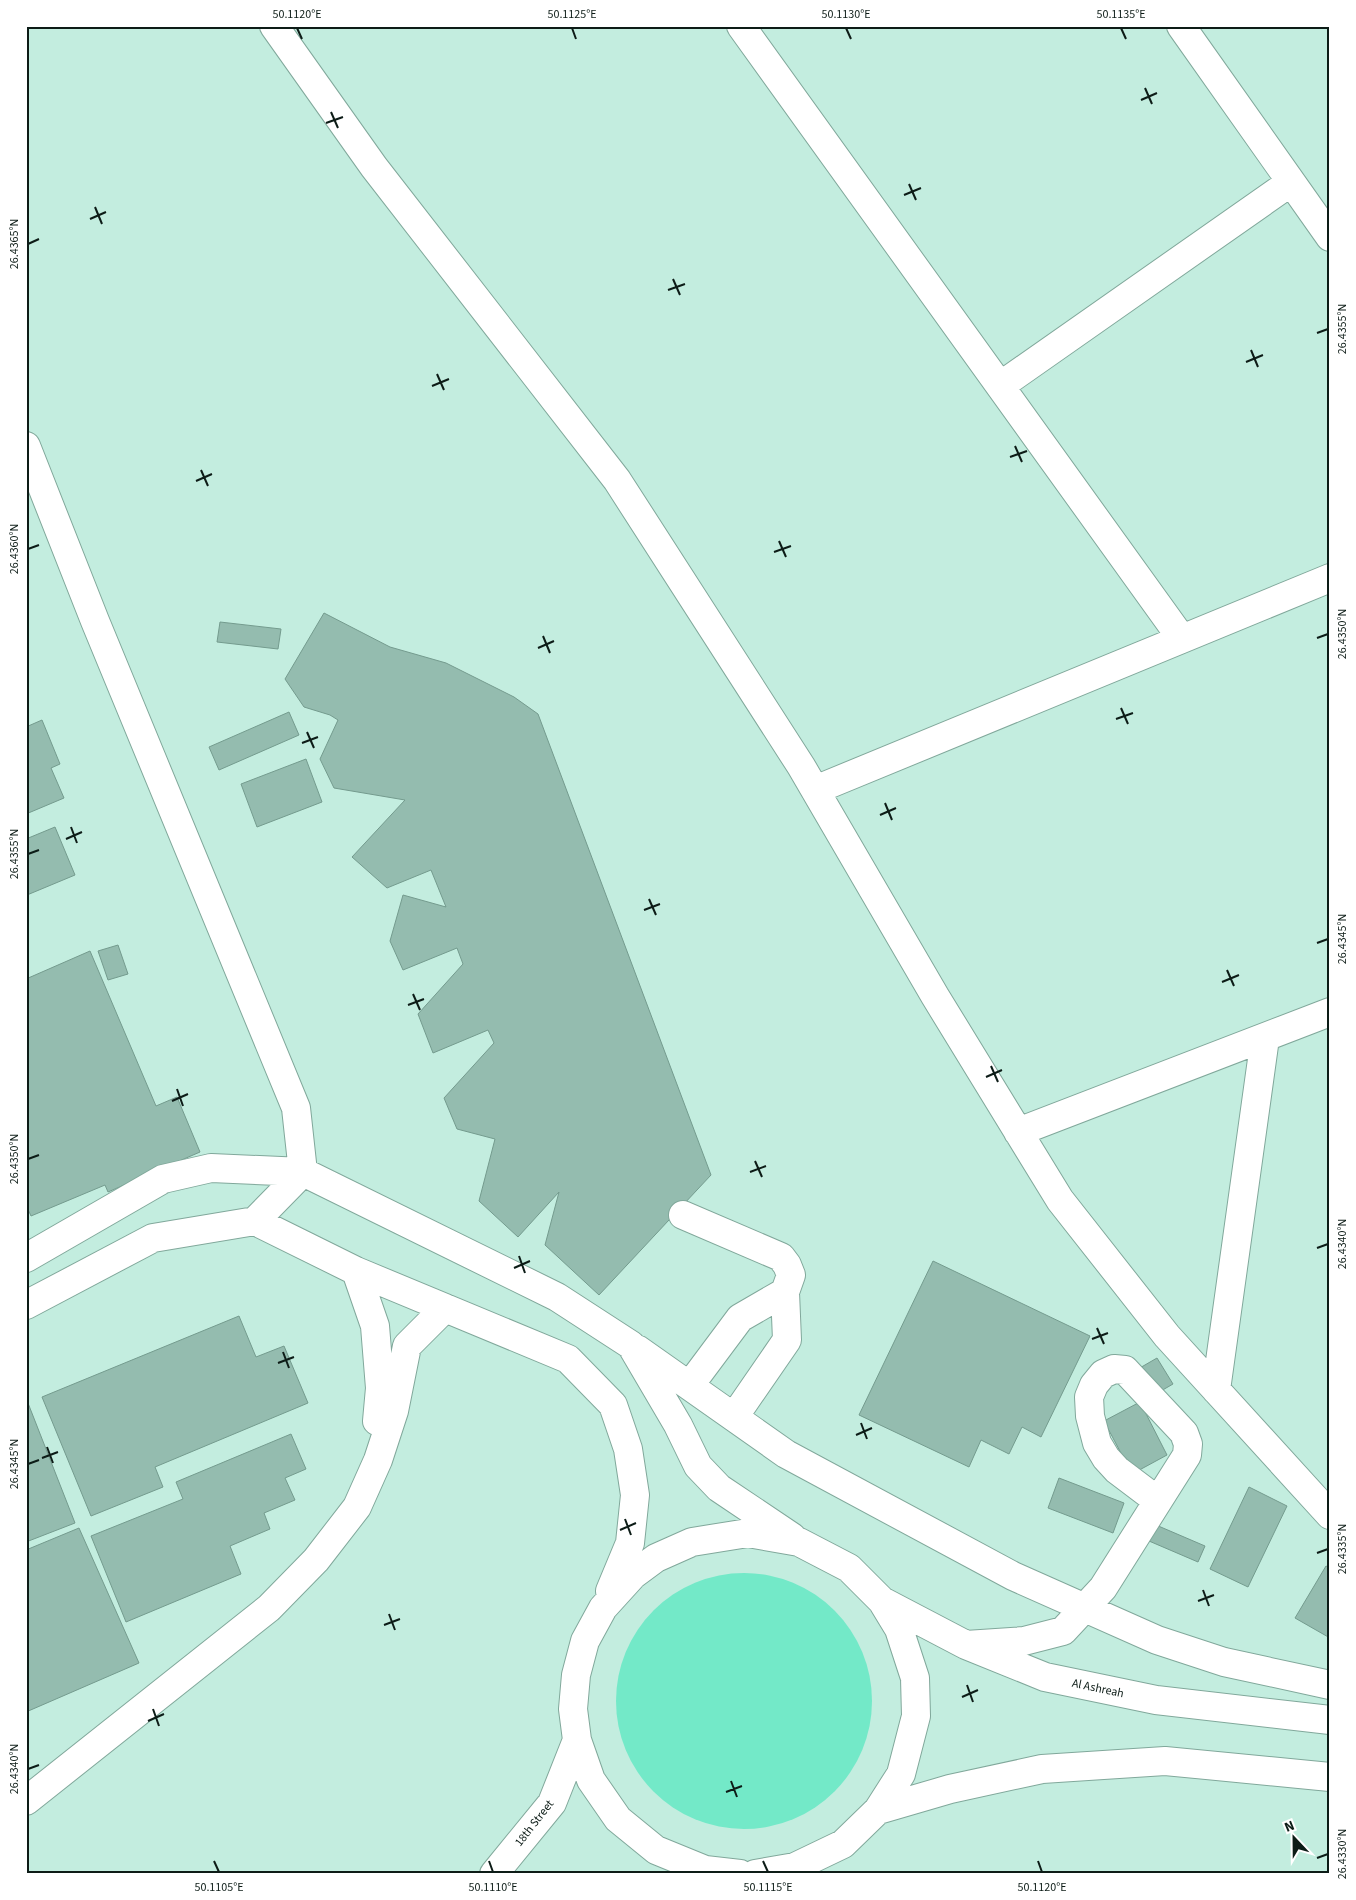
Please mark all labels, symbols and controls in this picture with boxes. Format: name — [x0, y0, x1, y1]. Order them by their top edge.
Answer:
text: 50.1120°E — [272, 6, 322, 23]
text: 50.1125°E — [547, 6, 597, 23]
text: 50.1130°E — [821, 6, 871, 23]
text: 50.1135°E — [1096, 6, 1146, 23]
text: 26.4365°N — [6, 219, 23, 269]
text: 26.4355°N — [1334, 304, 1351, 354]
text: 26.4360°N — [6, 524, 23, 574]
text: 26.4350°N — [1334, 609, 1351, 659]
text: 26.4355°N — [6, 829, 23, 879]
text: 26.4345°N — [1334, 914, 1351, 964]
text: 26.4350°N — [6, 1134, 23, 1184]
text: 26.4340°N — [1334, 1219, 1351, 1269]
text: 26.4345°N — [6, 1439, 23, 1489]
text: 26.4335°N — [1334, 1524, 1351, 1574]
street label: Al Ashreah — [1070, 1675, 1125, 1702]
text: 26.4340°N — [6, 1744, 23, 1794]
street label: 18th Street — [511, 1796, 558, 1850]
north arrow — [1268, 1812, 1318, 1862]
text: N — [1281, 1816, 1298, 1838]
text: 26.4330°N — [1334, 1829, 1351, 1879]
text: 50.1105°E — [194, 1879, 244, 1896]
text: 50.1110°E — [468, 1879, 518, 1896]
text: 50.1115°E — [743, 1879, 793, 1896]
text: 50.1120°E — [1017, 1879, 1067, 1896]

